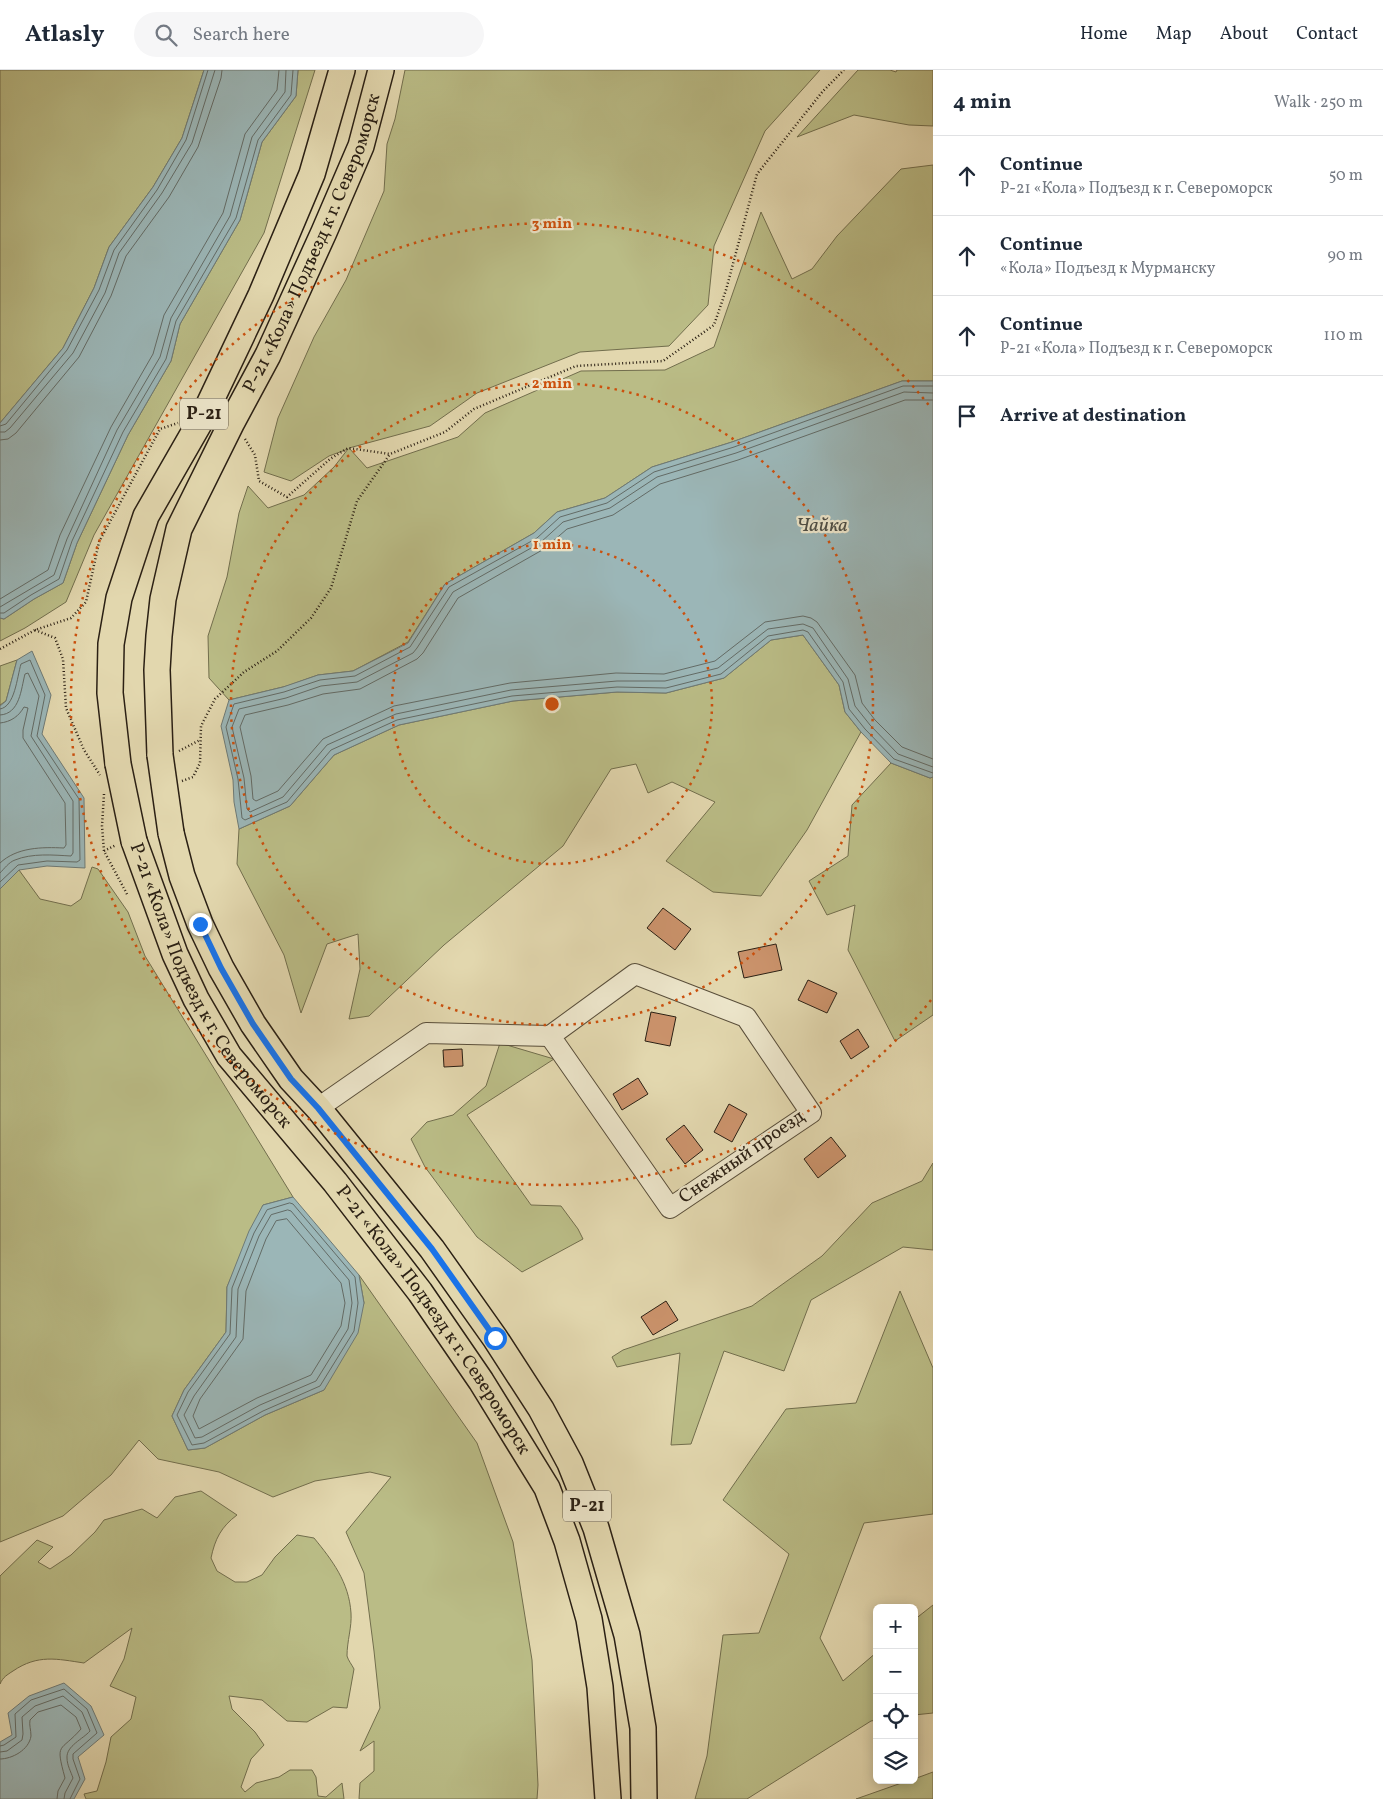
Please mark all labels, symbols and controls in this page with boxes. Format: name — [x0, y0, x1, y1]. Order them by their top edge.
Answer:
search box — [134, 12, 484, 57]
text: Atlasly — [25, 18, 104, 52]
icon: search — [152, 21, 180, 49]
text: Search here — [192, 22, 290, 48]
text: Home — [1080, 22, 1128, 47]
text: Map — [1156, 22, 1192, 47]
text: About — [1220, 22, 1268, 47]
text: Contact — [1296, 22, 1358, 47]
text: 4 min — [953, 88, 1012, 117]
street label: Р-21 «Кола» Подъезд к г. Североморск — [237, 91, 387, 398]
text: Walk · 250 m — [1274, 92, 1363, 114]
text: Continue — [1000, 152, 1083, 178]
icon: ahead — [953, 162, 981, 190]
text: 50 m — [1329, 165, 1363, 187]
text: Р-21 «Кола» Подъезд к г. Североморск — [1000, 178, 1273, 200]
text: 3 min — [532, 214, 572, 235]
text: Continue — [1000, 232, 1083, 258]
icon: ahead — [953, 242, 981, 270]
text: 90 m — [1327, 245, 1363, 267]
text: «Кола» Подъезд к Мурманску — [1000, 258, 1215, 280]
text: Continue — [1000, 312, 1083, 338]
icon: ahead — [953, 322, 981, 350]
text: 110 m — [1324, 325, 1363, 347]
text: Р-21 «Кола» Подъезд к г. Североморск — [1000, 338, 1273, 360]
text: 2 min — [532, 374, 572, 395]
road number: Р-21 — [180, 398, 228, 429]
icon: arrive — [953, 402, 981, 430]
text: Arrive at destination — [1000, 403, 1186, 429]
water label: Чайка — [796, 512, 848, 540]
text: 1 min — [533, 535, 571, 556]
centre of rings — [543, 695, 561, 713]
street label: Р-21 «Кола» Подъезд к г. Североморск — [123, 839, 298, 1134]
route end — [189, 913, 212, 936]
street label: Снежный проезд — [674, 1104, 810, 1210]
street label: Р-21 «Кола» Подъезд к г. Североморск — [329, 1180, 537, 1460]
route start — [484, 1327, 507, 1350]
road number: Р-21 — [563, 1490, 611, 1522]
map controls — [873, 1604, 918, 1784]
button: + — [873, 1604, 918, 1649]
button: − — [873, 1649, 918, 1694]
button: locate — [873, 1694, 918, 1739]
button: layers — [873, 1739, 918, 1784]

